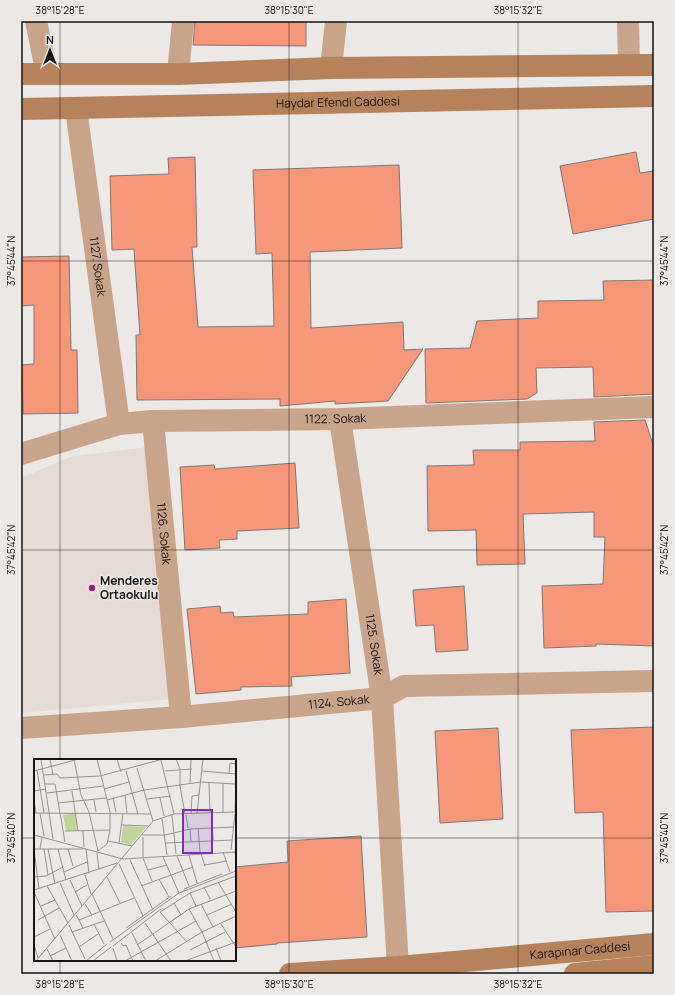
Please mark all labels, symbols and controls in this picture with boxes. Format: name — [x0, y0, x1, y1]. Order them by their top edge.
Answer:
text: 38°15'28"E — [36, 3, 85, 17]
text: 38°15'30"E — [265, 3, 314, 17]
text: 38°15'32"E — [494, 3, 543, 17]
north arrow — [30, 30, 70, 70]
text: N — [46, 32, 54, 47]
street label: Haydar Efendi Caddesi — [276, 92, 400, 112]
text: 37°45'44"N — [4, 236, 18, 286]
street label: 1127. Sokak — [86, 236, 111, 298]
text: 37°45'44"N — [657, 236, 671, 286]
street label: 1122. Sokak — [304, 409, 368, 427]
street label: 1126. Sokak — [153, 502, 176, 566]
text: 37°45'42"N — [4, 525, 18, 575]
text: 37°45'42"N — [657, 525, 671, 575]
place label: Menderes Ortaokulu — [100, 572, 158, 603]
marker: Menderes Ortaokulu — [87, 583, 97, 593]
street label: 1125. Sokak — [361, 613, 388, 677]
street label: 1124. Sokak — [308, 690, 371, 713]
inset map — [34, 759, 236, 961]
text: 37°45'40"N — [4, 813, 18, 863]
text: 37°45'40"N — [657, 813, 671, 863]
street label: Karapınar Caddesi — [529, 937, 631, 963]
text: 38°15'28"E — [36, 977, 85, 991]
text: 38°15'30"E — [265, 977, 314, 991]
text: 38°15'32"E — [494, 977, 543, 991]

